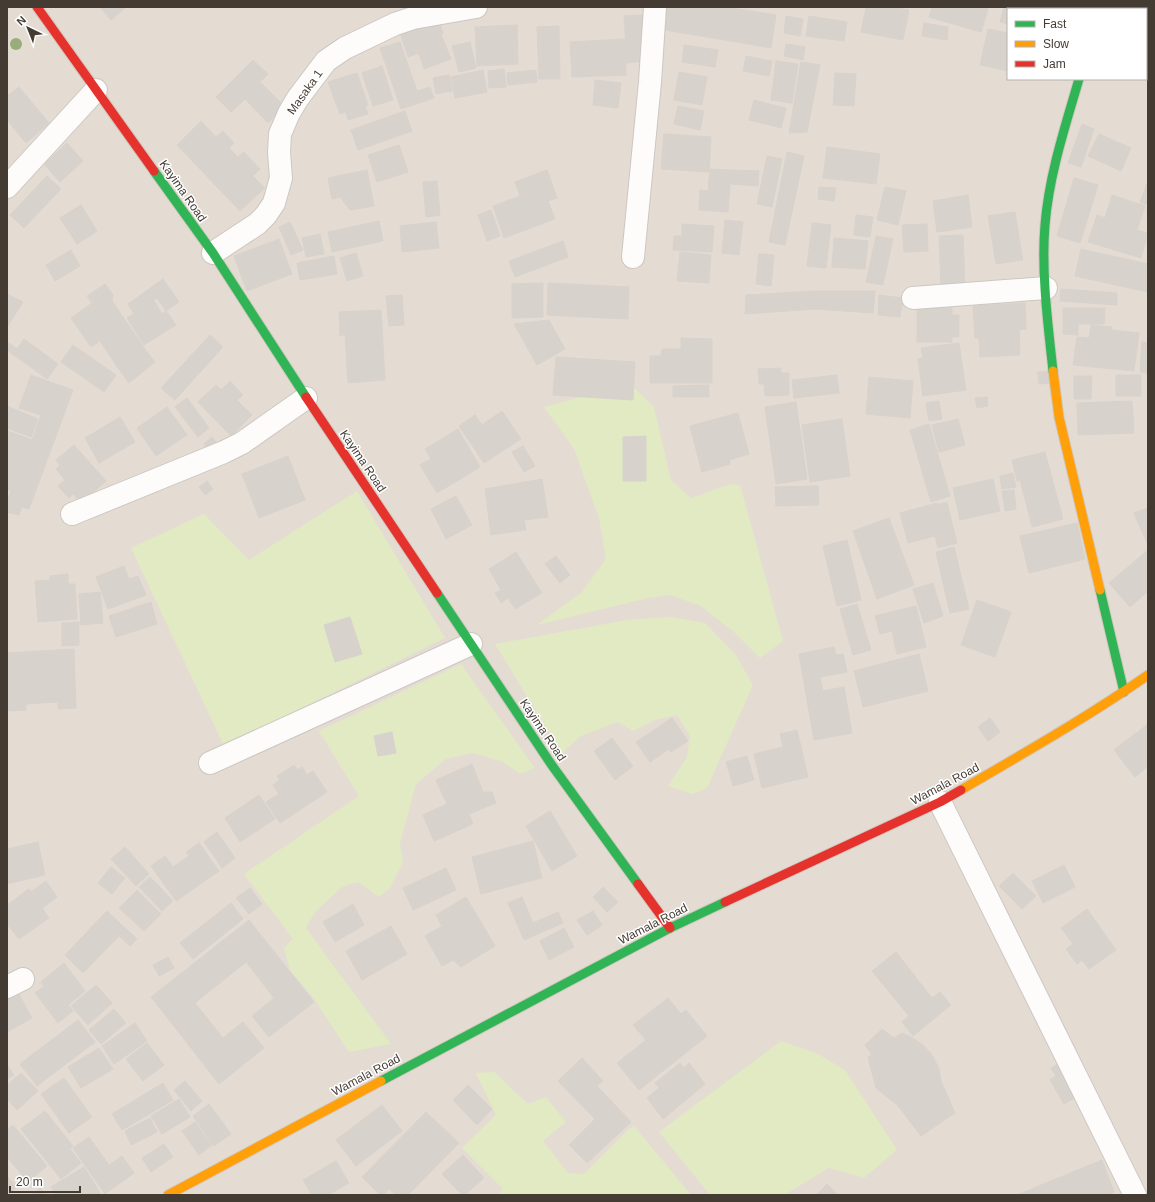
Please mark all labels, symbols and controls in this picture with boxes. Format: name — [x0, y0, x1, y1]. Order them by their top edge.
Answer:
north arrow — [8, 8, 48, 48]
legend — [1007, 8, 1147, 80]
text: N — [14, 14, 28, 28]
text: Fast — [1043, 17, 1067, 31]
text: Slow — [1043, 37, 1069, 51]
text: Jam — [1043, 57, 1066, 71]
street label: Masaka 1 — [284, 66, 326, 117]
street label: Kayima Road — [157, 157, 209, 225]
street label: Kayima Road — [337, 427, 389, 495]
street label: Kayima Road — [517, 696, 569, 764]
street label: Wamala Road — [908, 760, 982, 808]
street label: Wamala Road — [616, 901, 690, 947]
street label: Wamala Road — [329, 1051, 403, 1099]
scale bar — [10, 1168, 80, 1194]
text: 20 m — [16, 1175, 43, 1189]

